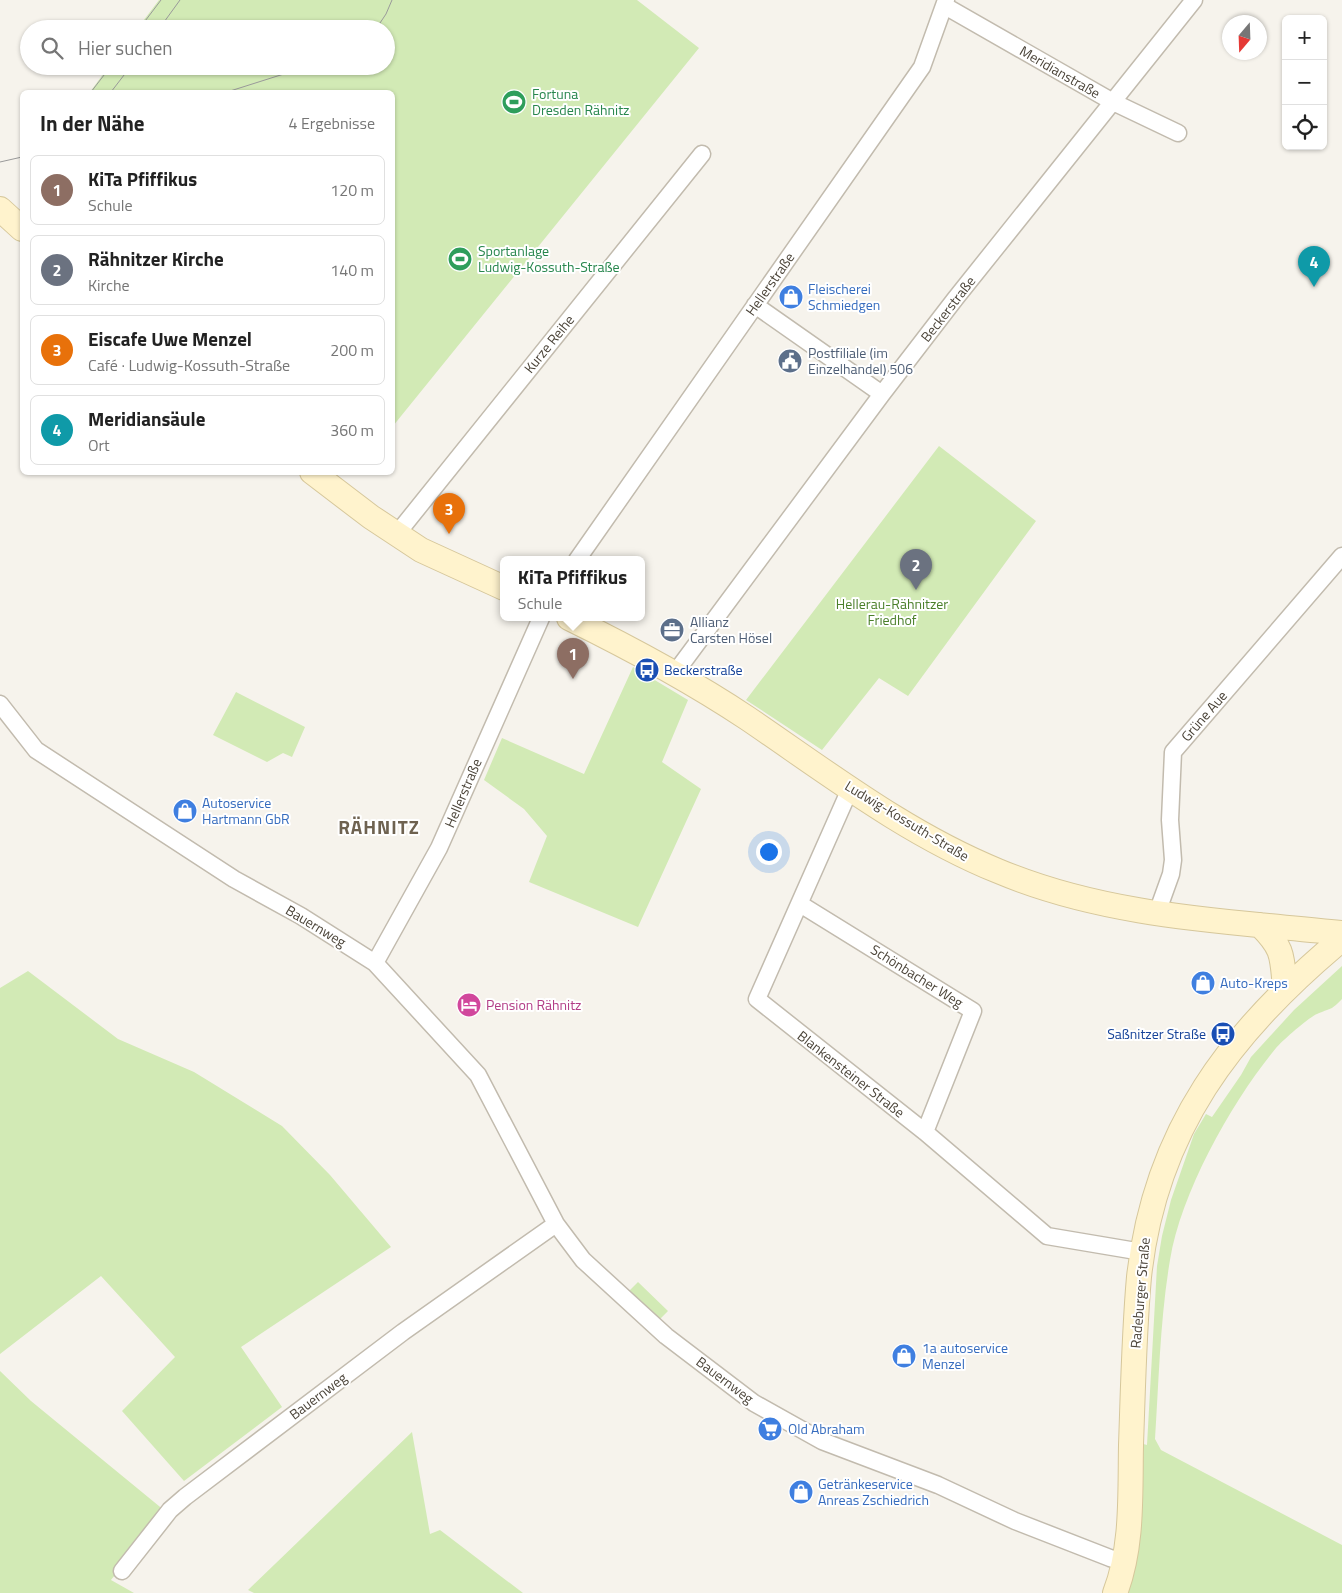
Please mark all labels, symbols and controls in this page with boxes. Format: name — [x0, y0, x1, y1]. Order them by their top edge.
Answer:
north arrow — [1222, 15, 1267, 60]
map controls — [1282, 15, 1327, 150]
button: + — [1282, 15, 1327, 60]
search box — [20, 20, 395, 75]
text: Hier suchen — [78, 33, 173, 62]
icon: search — [38, 34, 66, 62]
street label: Meridianstraße — [1016, 40, 1104, 103]
button: − — [1282, 60, 1327, 105]
place label: Fortuna Dresden Rähnitz — [532, 83, 629, 120]
sports icon: Fortuna Dresden Rähnitz — [501, 89, 527, 115]
button: locate — [1282, 105, 1327, 150]
text: In der Nähe — [40, 107, 145, 139]
text: 4 Ergebnisse — [288, 111, 375, 135]
text: KiTa Pfiffikus — [88, 164, 197, 193]
text: 1 — [53, 178, 61, 202]
text: 120 m — [330, 178, 374, 202]
text: Schule — [88, 193, 133, 217]
place label: Sportanlage Ludwig-Kossuth-Straße — [478, 240, 620, 277]
text: Rähnitzer Kirche — [88, 244, 224, 273]
sports icon: Sportanlage Ludwig-Kossuth-Straße — [447, 246, 473, 272]
pin: 4 — [1298, 246, 1330, 287]
street label: Hellerstraße — [740, 248, 799, 320]
text: 2 — [53, 258, 61, 282]
text: 140 m — [330, 258, 374, 282]
street label: Beckerstraße — [915, 271, 980, 346]
text: Kirche — [88, 273, 130, 297]
place label: Fleischerei Schmiedgen — [808, 278, 880, 315]
shop icon: Fleischerei Schmiedgen — [778, 284, 804, 310]
street label: Kurze Reihe — [518, 310, 579, 377]
text: Eiscafe Uwe Menzel — [88, 324, 252, 353]
text: 3 — [53, 338, 61, 362]
text: 200 m — [330, 338, 374, 362]
place label: Postfiliale (im Einzelhandel) 506 — [808, 342, 913, 379]
public building icon: Postfiliale (im Einzelhandel) 506 — [777, 348, 803, 374]
text: Café · Ludwig-Kossuth-Straße — [88, 353, 290, 377]
text: Meridiansäule — [88, 404, 205, 433]
text: 4 — [53, 418, 61, 442]
text: 360 m — [330, 418, 374, 442]
text: Ort — [88, 433, 110, 457]
pin: 3 — [433, 493, 465, 534]
pin: 2 — [900, 549, 932, 590]
popup — [500, 556, 645, 621]
text: KiTa Pfiffikus — [518, 562, 627, 591]
text: Schule — [518, 591, 562, 615]
park label: Hellerau-Rähnitzer Friedhof — [836, 593, 948, 630]
place label: Allianz Carsten Hösel — [690, 611, 772, 648]
office icon: Allianz Carsten Hösel — [659, 617, 685, 643]
pin: 1 — [557, 638, 589, 679]
bus stop icon: Beckerstraße — [634, 657, 660, 683]
place label: Beckerstraße — [664, 659, 743, 680]
street label: Grüne Aue — [1176, 686, 1232, 746]
street label: Hellerstraße — [439, 755, 487, 831]
street label: Ludwig-Kossuth-Straße — [841, 775, 973, 866]
place label: Autoservice Hartmann GbR — [202, 792, 290, 829]
shop icon: Autoservice Hartmann GbR — [172, 798, 198, 824]
district label: RÄHNITZ — [338, 812, 420, 841]
your location — [756, 839, 782, 865]
street label: Bauernweg — [282, 899, 351, 952]
street label: Schönbacher Weg — [867, 939, 968, 1012]
shop icon: Auto-Kreps — [1190, 970, 1216, 996]
place label: Auto-Kreps — [1220, 972, 1288, 993]
hotel icon: Pension Rähnitz — [456, 992, 482, 1018]
place label: Pension Rähnitz — [486, 994, 581, 1015]
bus stop icon: Saßnitzer Straße — [1210, 1021, 1236, 1047]
place label: Saßnitzer Straße — [1107, 1023, 1206, 1044]
street label: Blankensteiner Straße — [793, 1025, 909, 1122]
street label: Radeburger Straße — [1124, 1237, 1155, 1349]
place label: 1a autoservice Menzel — [922, 1337, 1008, 1374]
shop icon: 1a autoservice Menzel — [891, 1343, 917, 1369]
street label: Bauernweg — [692, 1351, 758, 1408]
street label: Bauernweg — [285, 1367, 351, 1424]
supermarket icon: Old Abraham — [757, 1416, 783, 1442]
place label: Old Abraham — [788, 1418, 865, 1439]
place label: Getränkeservice Anreas Zschiedrich — [818, 1473, 929, 1510]
shop icon: Getränkeservice Anreas Zschiedrich — [788, 1479, 814, 1505]

